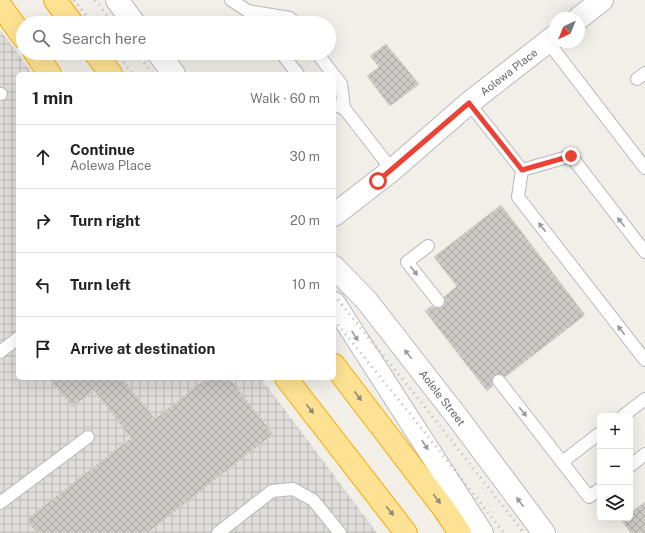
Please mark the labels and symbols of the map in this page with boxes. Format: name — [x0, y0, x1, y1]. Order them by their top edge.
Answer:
north arrow — [549, 12, 585, 48]
street label: Aolewa Place — [478, 46, 540, 98]
route end — [562, 147, 580, 165]
route start — [369, 172, 387, 190]
one-way arrow — [617, 216, 625, 227]
one-way arrow — [537, 221, 546, 232]
one-way arrow — [410, 266, 418, 277]
one-way arrow — [617, 324, 625, 335]
one-way arrow — [351, 331, 359, 341]
one-way arrow — [404, 348, 412, 359]
street label: Aolele Street — [417, 368, 468, 428]
one-way arrow — [353, 390, 362, 401]
one-way arrow — [306, 403, 314, 414]
one-way arrow — [519, 407, 527, 418]
one-way arrow — [422, 440, 429, 451]
one-way arrow — [432, 494, 440, 504]
one-way arrow — [516, 496, 525, 507]
one-way arrow — [385, 506, 394, 517]

